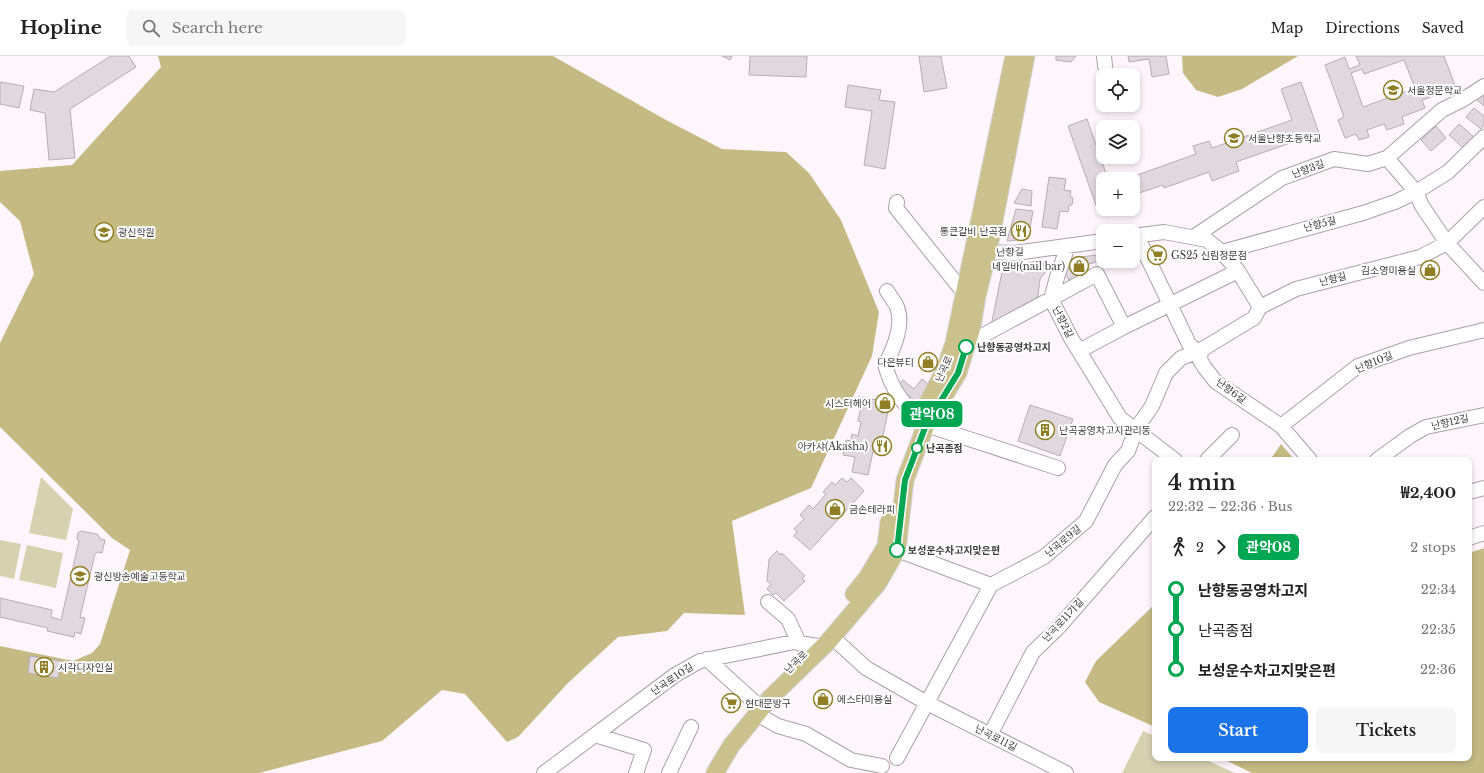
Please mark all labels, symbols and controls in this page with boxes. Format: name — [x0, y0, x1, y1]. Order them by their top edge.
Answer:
search box — [126, 10, 406, 46]
text: Hopline — [20, 16, 102, 39]
icon: search — [140, 17, 162, 39]
text: Search here — [172, 18, 263, 37]
text: Map — [1271, 19, 1303, 37]
text: Directions — [1325, 19, 1400, 37]
text: Saved — [1422, 19, 1464, 37]
map controls — [1096, 68, 1140, 268]
button: locate — [1096, 68, 1140, 112]
school or university icon: 서울정문학교 — [1382, 79, 1404, 101]
place label: 서울정문학교 — [1407, 84, 1462, 97]
button: layers — [1096, 120, 1140, 164]
school or university icon: 서울난향초등학교 — [1223, 127, 1245, 149]
place label: 서울난향초등학교 — [1248, 132, 1322, 145]
street label: 난향3길 — [1290, 157, 1326, 181]
button: + — [1096, 172, 1140, 216]
street label: 난향5길 — [1302, 213, 1338, 235]
restaurant icon: 통큰갈비 난곡점 — [1010, 220, 1032, 242]
school or university icon: 광신학원 — [93, 221, 115, 243]
button: − — [1096, 224, 1140, 268]
place label: 통큰갈비 난곡점 — [940, 225, 1007, 238]
place label: 광신학원 — [118, 226, 155, 239]
supermarket icon: GS25 신림정문점 — [1146, 244, 1168, 266]
street label: 난향길 — [996, 245, 1024, 259]
place label: GS25 신림정문점 — [1171, 249, 1247, 262]
shop icon: 네일바(nail bar) — [1068, 255, 1090, 277]
shop icon: 김소영미용실 — [1419, 259, 1441, 281]
place label: 네일바(nail bar) — [992, 260, 1065, 273]
place label: 김소영미용실 — [1361, 264, 1416, 277]
street label: 난향길 — [1318, 269, 1348, 289]
street label: 난향2길 — [1050, 304, 1076, 340]
marker: 난향동공영차고지 — [958, 339, 974, 355]
place label: 난향동공영차고지 — [977, 341, 1051, 354]
street label: 난향10길 — [1353, 348, 1395, 376]
shop icon: 다은뷰티 — [917, 351, 939, 373]
street label: 난곡로 — [932, 354, 956, 384]
place label: 다은뷰티 — [877, 356, 914, 369]
street label: 난향6길 — [1213, 376, 1249, 406]
shop icon: 시스터헤어 — [874, 392, 896, 414]
place label: 시스터헤어 — [825, 397, 871, 410]
line badge: 관악08 — [904, 401, 960, 427]
text: 관악08 — [909, 405, 955, 423]
street label: 난향12길 — [1430, 411, 1470, 433]
building icon: 난곡공영차고지관리동 — [1034, 419, 1056, 441]
place label: 난곡공영차고지관리동 — [1059, 424, 1151, 437]
restaurant icon: 아카샤(Akasha) — [871, 435, 893, 457]
place label: 아카샤(Akasha) — [797, 440, 868, 453]
marker: 난곡종점 — [911, 442, 923, 454]
place label: 난곡종점 — [926, 442, 963, 455]
text: 4 min — [1168, 469, 1236, 496]
text: ₩2,400 — [1401, 483, 1456, 502]
shop icon: 금손테라피 — [824, 498, 846, 520]
text: 22:32 – 22:36 · Bus — [1168, 498, 1292, 515]
place label: 금손테라피 — [849, 503, 895, 516]
street label: 난곡로9길 — [1042, 522, 1084, 560]
icon: walk — [1168, 536, 1190, 558]
icon: forward — [1210, 536, 1232, 558]
text: 관악08 — [1246, 538, 1291, 556]
text: 2 — [1196, 539, 1204, 556]
text: 2 stops — [1410, 539, 1456, 556]
marker: 보성운수차고지맞은편 — [889, 542, 905, 558]
place label: 보성운수차고지맞은편 — [908, 544, 1000, 557]
school or university icon: 광신방송예술고등학교 — [69, 565, 91, 587]
place label: 광신방송예술고등학교 — [94, 570, 186, 583]
text: 난향동공영차고지 — [1198, 581, 1308, 600]
text: 22:34 — [1421, 581, 1456, 598]
street label: 난곡로11가길 — [1040, 595, 1086, 645]
text: 난곡종점 — [1198, 621, 1253, 640]
text: 22:35 — [1421, 621, 1456, 638]
street label: 난곡로 — [782, 648, 810, 676]
building icon: 시각디자인실 — [33, 656, 55, 678]
street label: 난곡로10길 — [648, 660, 696, 698]
place label: 시각디자인실 — [58, 661, 113, 674]
text: 보성운수차고지맞은편 — [1198, 661, 1336, 680]
text: 22:36 — [1420, 661, 1456, 678]
shop icon: 에스타미용실 — [812, 688, 834, 710]
supermarket icon: 현대문방구 — [720, 692, 742, 714]
place label: 에스타미용실 — [837, 693, 892, 706]
place label: 현대문방구 — [745, 697, 791, 710]
button: Start — [1168, 707, 1308, 753]
button: Tickets — [1316, 707, 1456, 753]
street label: 난곡로11길 — [973, 722, 1019, 754]

